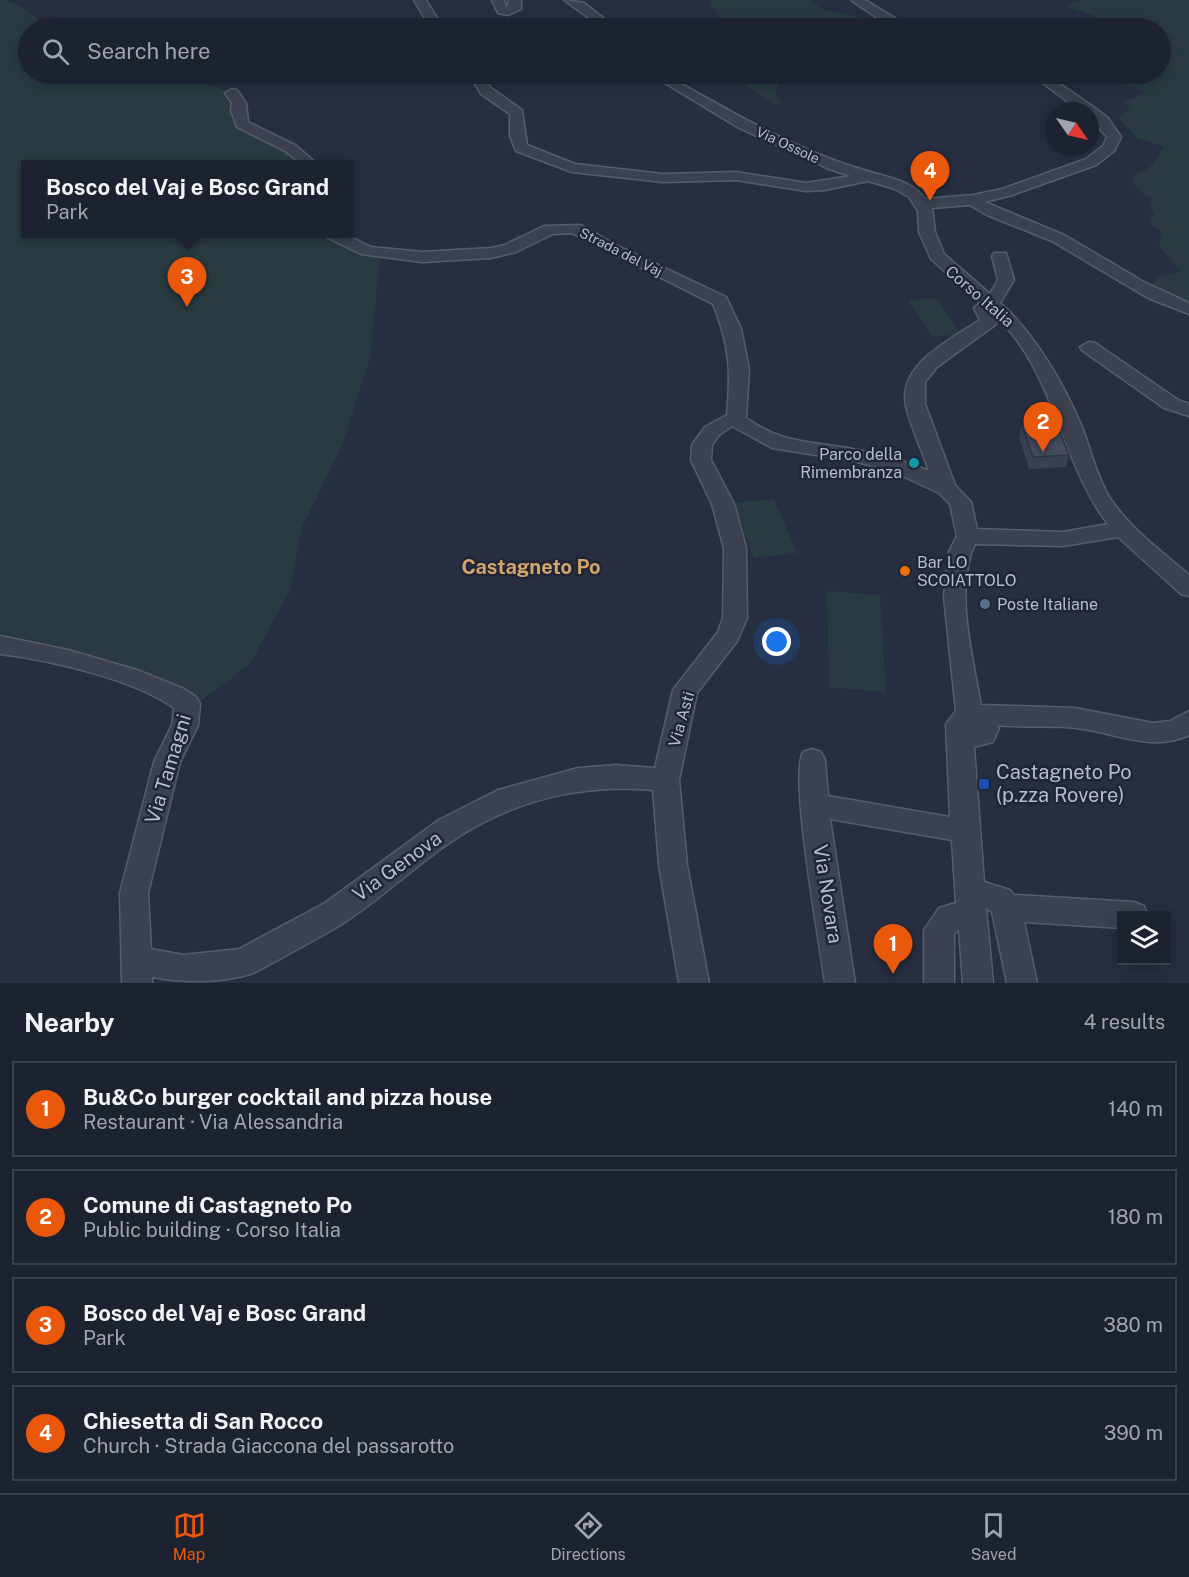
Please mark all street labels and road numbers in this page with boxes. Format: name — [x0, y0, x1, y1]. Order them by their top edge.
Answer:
street label: Via Ossole — [754, 123, 822, 167]
street label: Strada del Vaj — [577, 224, 665, 280]
street label: Corso Italia — [942, 262, 1018, 331]
street label: Via Asti — [665, 689, 698, 749]
street label: Via Tamagni — [140, 711, 196, 827]
street label: Via Genova — [348, 826, 446, 906]
street label: Via Novara — [808, 843, 848, 945]

